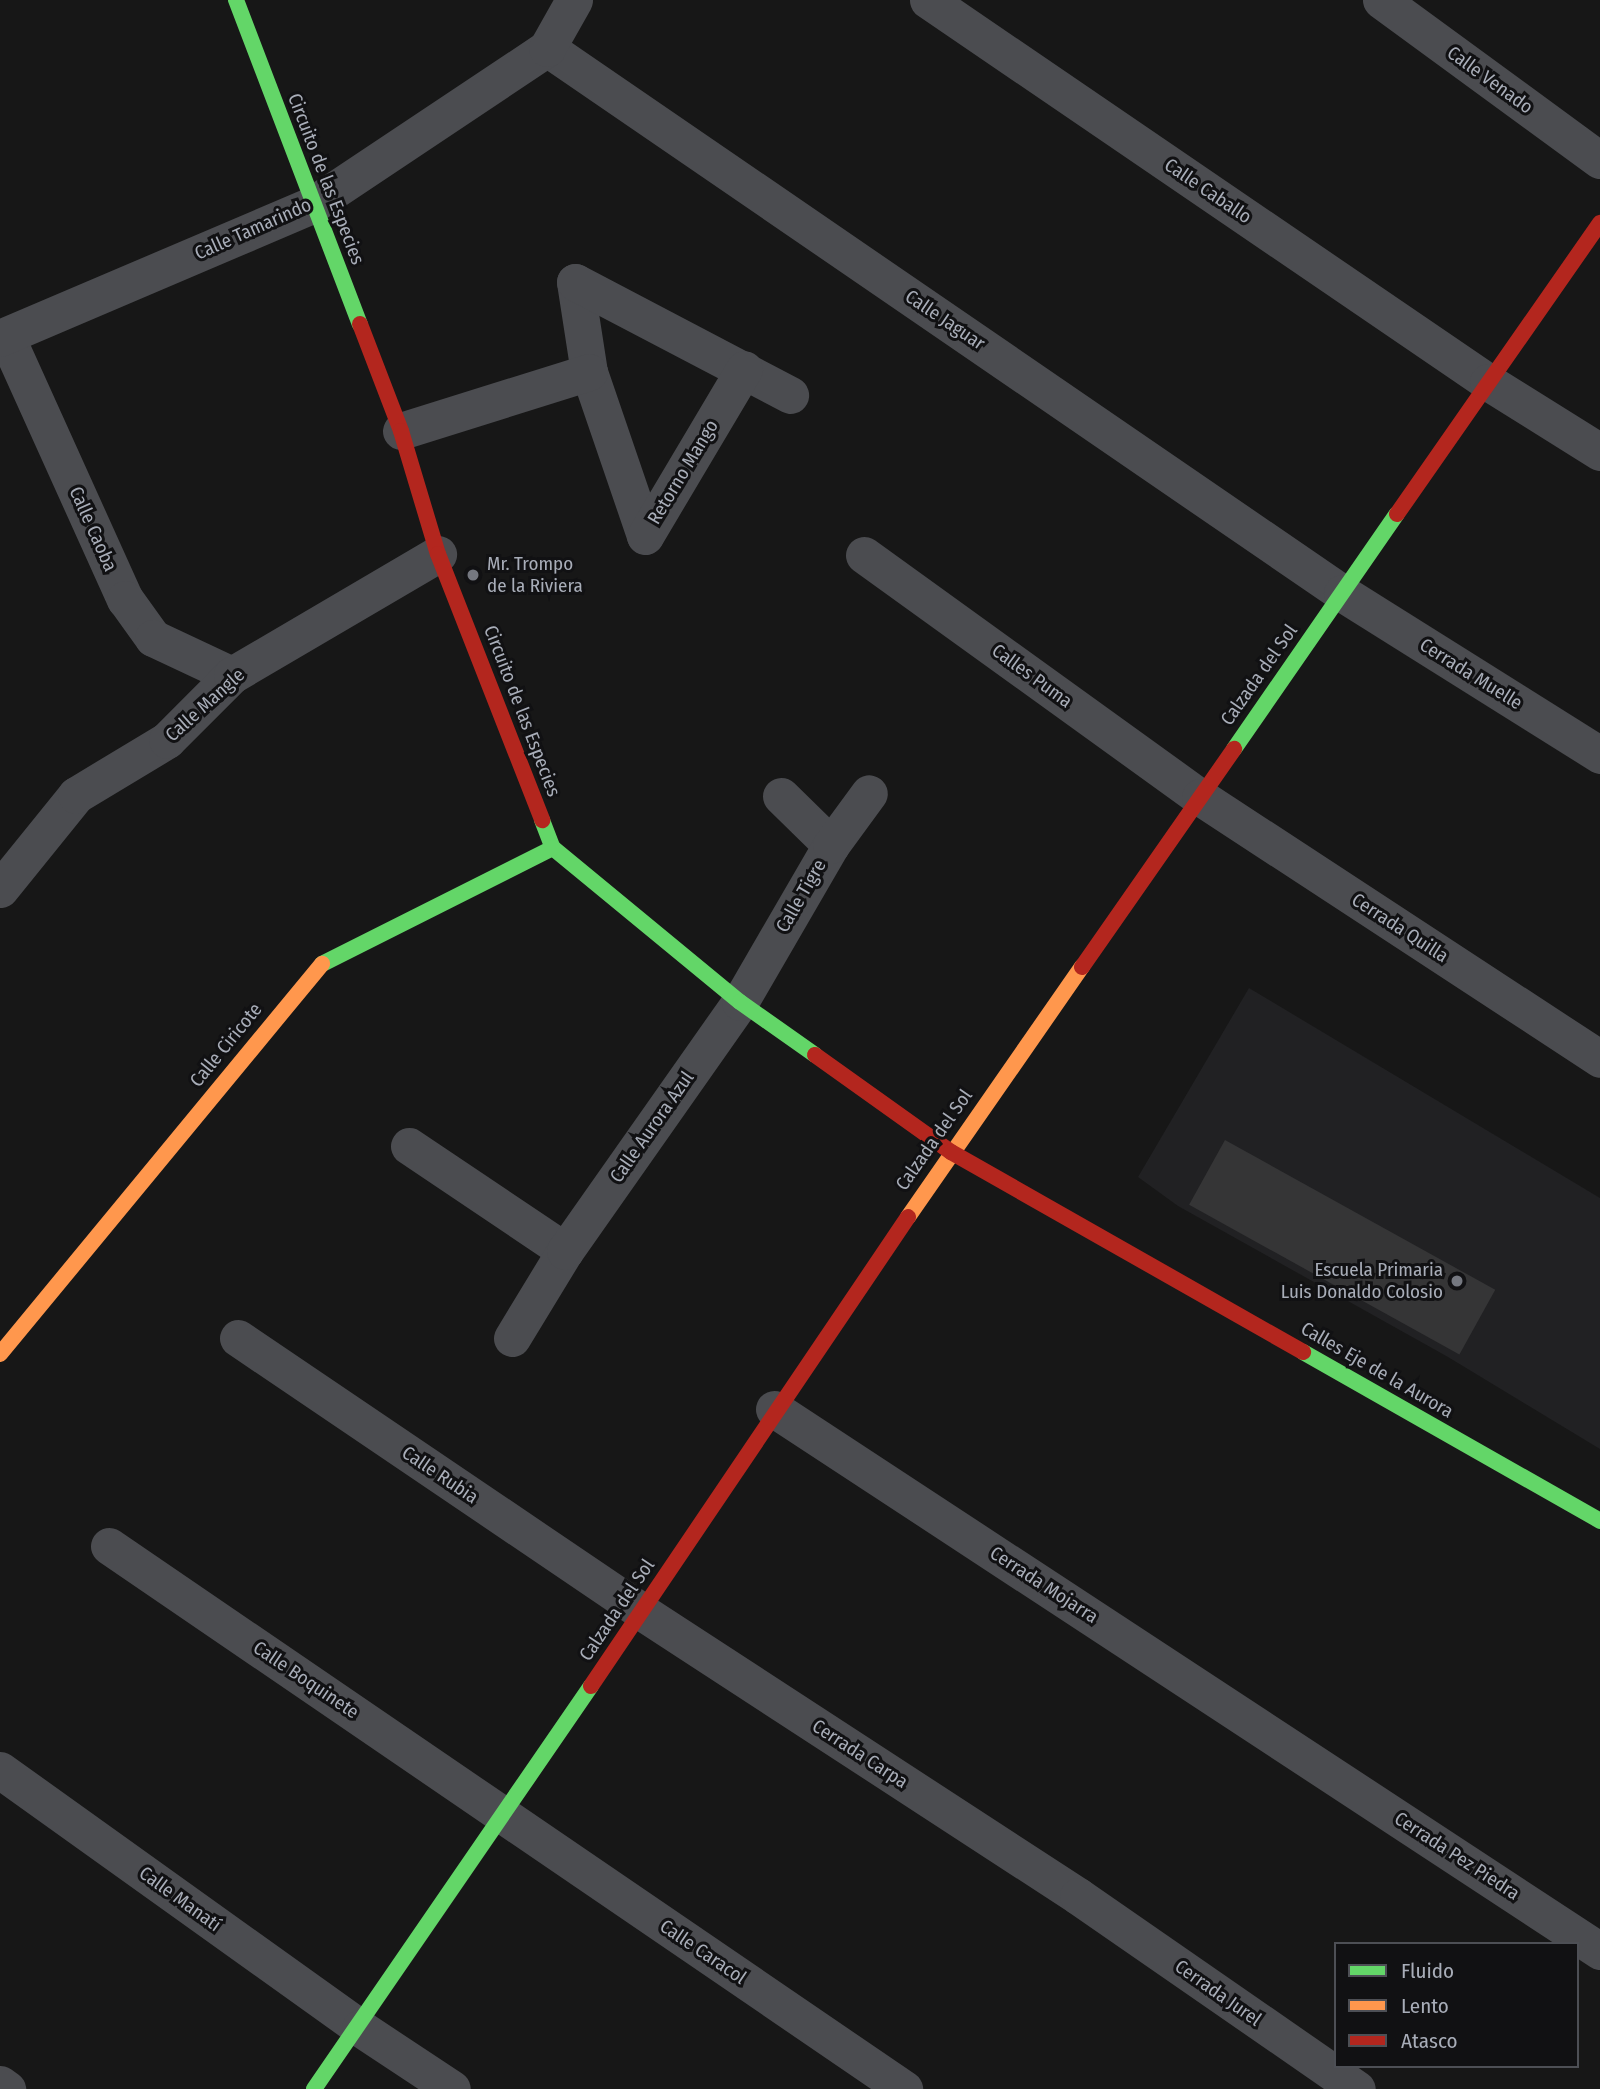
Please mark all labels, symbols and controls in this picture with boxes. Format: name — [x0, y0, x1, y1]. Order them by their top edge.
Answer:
street label: Calle Venado — [1443, 41, 1537, 119]
street label: Circuito de las Especies — [283, 90, 369, 268]
street label: Calle Caballo — [1160, 154, 1256, 228]
street label: Calle Tamarindo — [191, 193, 315, 265]
street label: Calle Jaguar — [901, 285, 989, 355]
street label: Retorno Mango — [643, 416, 723, 528]
street label: Calle Caoba — [64, 483, 122, 575]
place label: Mr. Trompo de la Riviera — [487, 553, 583, 597]
marker: Mr. Trompo de la Riviera — [465, 567, 481, 583]
street label: Calzada del Sol — [1216, 620, 1302, 730]
street label: Circuito de las Especies — [479, 622, 565, 800]
street label: Cerrada Muelle — [1415, 633, 1527, 715]
street label: Calles Puma — [987, 639, 1077, 713]
street label: Calle Mangle — [161, 664, 249, 746]
street label: Calle Tigre — [771, 855, 831, 937]
street label: Cerrada Quilla — [1347, 888, 1453, 968]
street label: Calle Ciricote — [185, 998, 267, 1092]
street label: Calle Aurora Azul — [605, 1067, 699, 1187]
street label: Calzada del Sol — [891, 1085, 977, 1195]
place label: Escuela Primaria Luis Donaldo Colosio — [1281, 1259, 1443, 1303]
marker: Escuela Primaria Luis Donaldo Colosio — [1449, 1273, 1465, 1289]
street label: Calles Eje de la Aurora — [1297, 1317, 1457, 1423]
street label: Calle Rubia — [398, 1441, 482, 1509]
street label: Cerrada Mojarra — [986, 1542, 1102, 1628]
street label: Calzada del Sol — [575, 1555, 659, 1665]
street label: Calle Boquinete — [249, 1636, 363, 1724]
street label: Cerrada Carpa — [808, 1715, 912, 1793]
street label: Cerrada Pez Piedra — [1390, 1807, 1524, 1905]
street label: Calle Manatí — [135, 1862, 225, 1936]
street label: Calle Caracol — [655, 1915, 751, 1989]
legend — [1334, 1942, 1579, 2068]
street label: Cerrada Jurel — [1170, 1955, 1266, 2031]
text: Fluido — [1401, 1958, 1454, 1984]
text: Lento — [1401, 1993, 1449, 2019]
text: Atasco — [1401, 2028, 1458, 2054]

